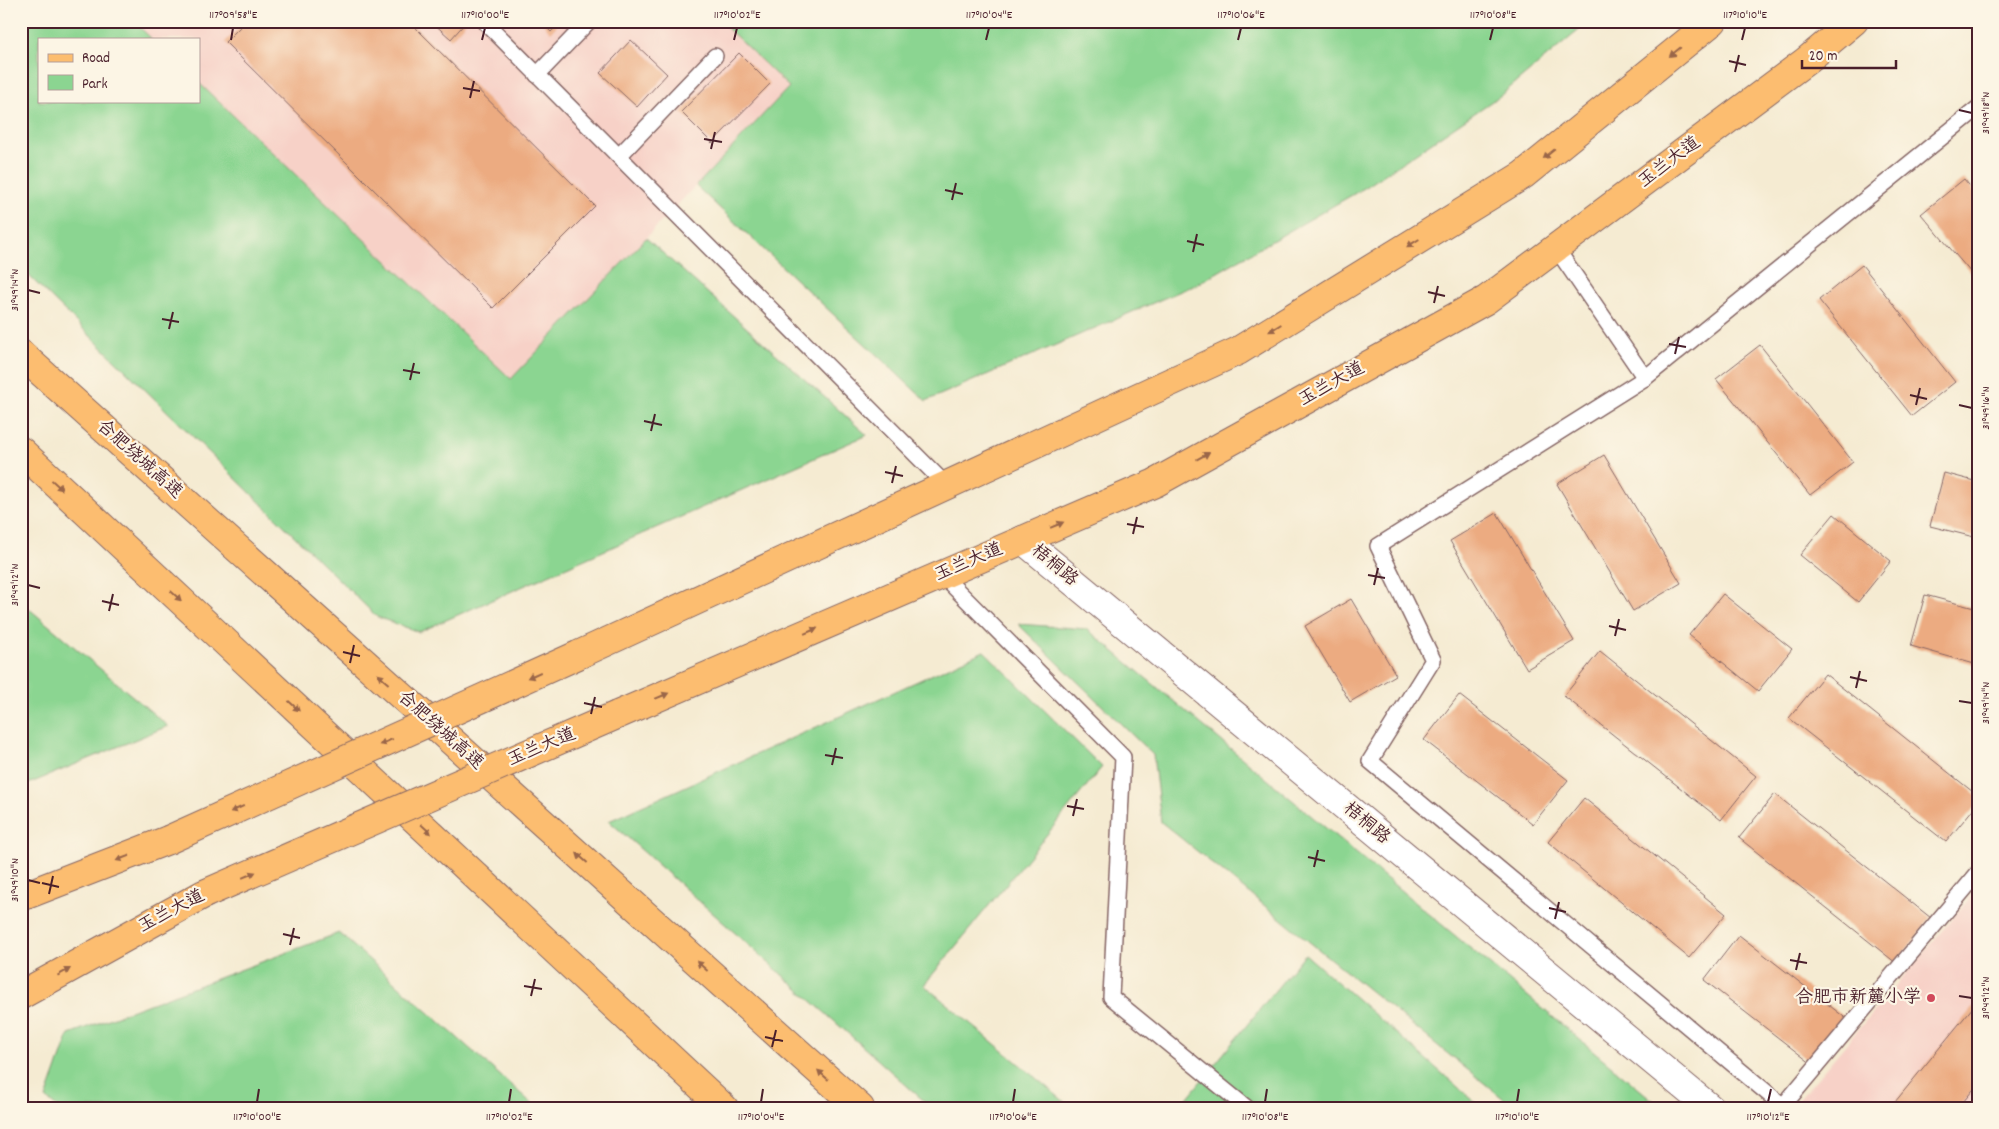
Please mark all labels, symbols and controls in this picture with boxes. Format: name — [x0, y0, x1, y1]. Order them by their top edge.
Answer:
text: 117°09'58"E — [209, 7, 258, 24]
text: 117°10'00"E — [461, 7, 510, 24]
text: 117°10'02"E — [714, 7, 761, 24]
text: 117°10'04"E — [966, 7, 1013, 24]
text: 117°10'06"E — [1217, 7, 1265, 24]
text: 117°10'08"E — [1470, 7, 1517, 24]
text: 117°10'10"E — [1723, 7, 1768, 24]
legend — [38, 38, 200, 102]
scale bar — [1802, 38, 1895, 70]
one-way arrow — [1669, 46, 1682, 57]
text: 20 m — [1809, 46, 1837, 68]
text: Road — [82, 48, 110, 70]
text: Park — [82, 74, 108, 96]
text: 31°49'18"N — [1978, 92, 1995, 134]
street label: 玉兰大道 — [1634, 131, 1706, 195]
one-way arrow — [1543, 149, 1556, 160]
one-way arrow — [1407, 238, 1420, 247]
text: 31°49'14"N — [7, 269, 24, 311]
one-way arrow — [1268, 324, 1281, 333]
street label: 玉兰大道 — [1294, 357, 1370, 413]
text: 31°49'16"N — [1978, 386, 1995, 430]
street label: 合肥绕城高速 — [91, 415, 187, 505]
one-way arrow — [1196, 452, 1211, 460]
one-way arrow — [50, 479, 62, 491]
one-way arrow — [1050, 521, 1064, 529]
street label: 玉兰大道 — [931, 537, 1007, 589]
street label: 梧桐路 — [1025, 539, 1083, 593]
text: 31°49'12"N — [7, 564, 24, 606]
one-way arrow — [169, 590, 182, 601]
one-way arrow — [804, 627, 818, 635]
one-way arrow — [527, 672, 541, 680]
one-way arrow — [377, 673, 389, 685]
text: 31°49'14"N — [1978, 682, 1995, 724]
street label: 合肥绕城高速 — [392, 686, 488, 776]
one-way arrow — [655, 691, 669, 699]
one-way arrow — [288, 700, 300, 712]
street label: 玉兰大道 — [504, 722, 580, 774]
one-way arrow — [378, 738, 393, 747]
street label: 梧桐路 — [1337, 797, 1395, 851]
one-way arrow — [230, 805, 244, 813]
one-way arrow — [420, 823, 432, 835]
one-way arrow — [576, 852, 588, 864]
one-way arrow — [115, 854, 130, 862]
text: 31°49'10"N — [7, 858, 24, 902]
one-way arrow — [242, 870, 256, 878]
street label: 玉兰大道 — [134, 884, 210, 940]
one-way arrow — [696, 961, 709, 972]
one-way arrow — [57, 967, 71, 976]
text: 31°49'12"N — [1978, 977, 1995, 1019]
place label: 合肥市新麓小学 — [1795, 986, 1921, 1011]
marker: 合肥市新麓小学 — [1925, 992, 1937, 1004]
one-way arrow — [818, 1069, 830, 1081]
text: 117°10'00"E — [233, 1109, 282, 1126]
text: 117°10'02"E — [486, 1109, 533, 1126]
text: 117°10'04"E — [738, 1109, 785, 1126]
text: 117°10'06"E — [989, 1109, 1037, 1126]
text: 117°10'08"E — [1242, 1109, 1289, 1126]
text: 117°10'10"E — [1495, 1109, 1540, 1126]
text: 117°10'12"E — [1747, 1109, 1790, 1126]

